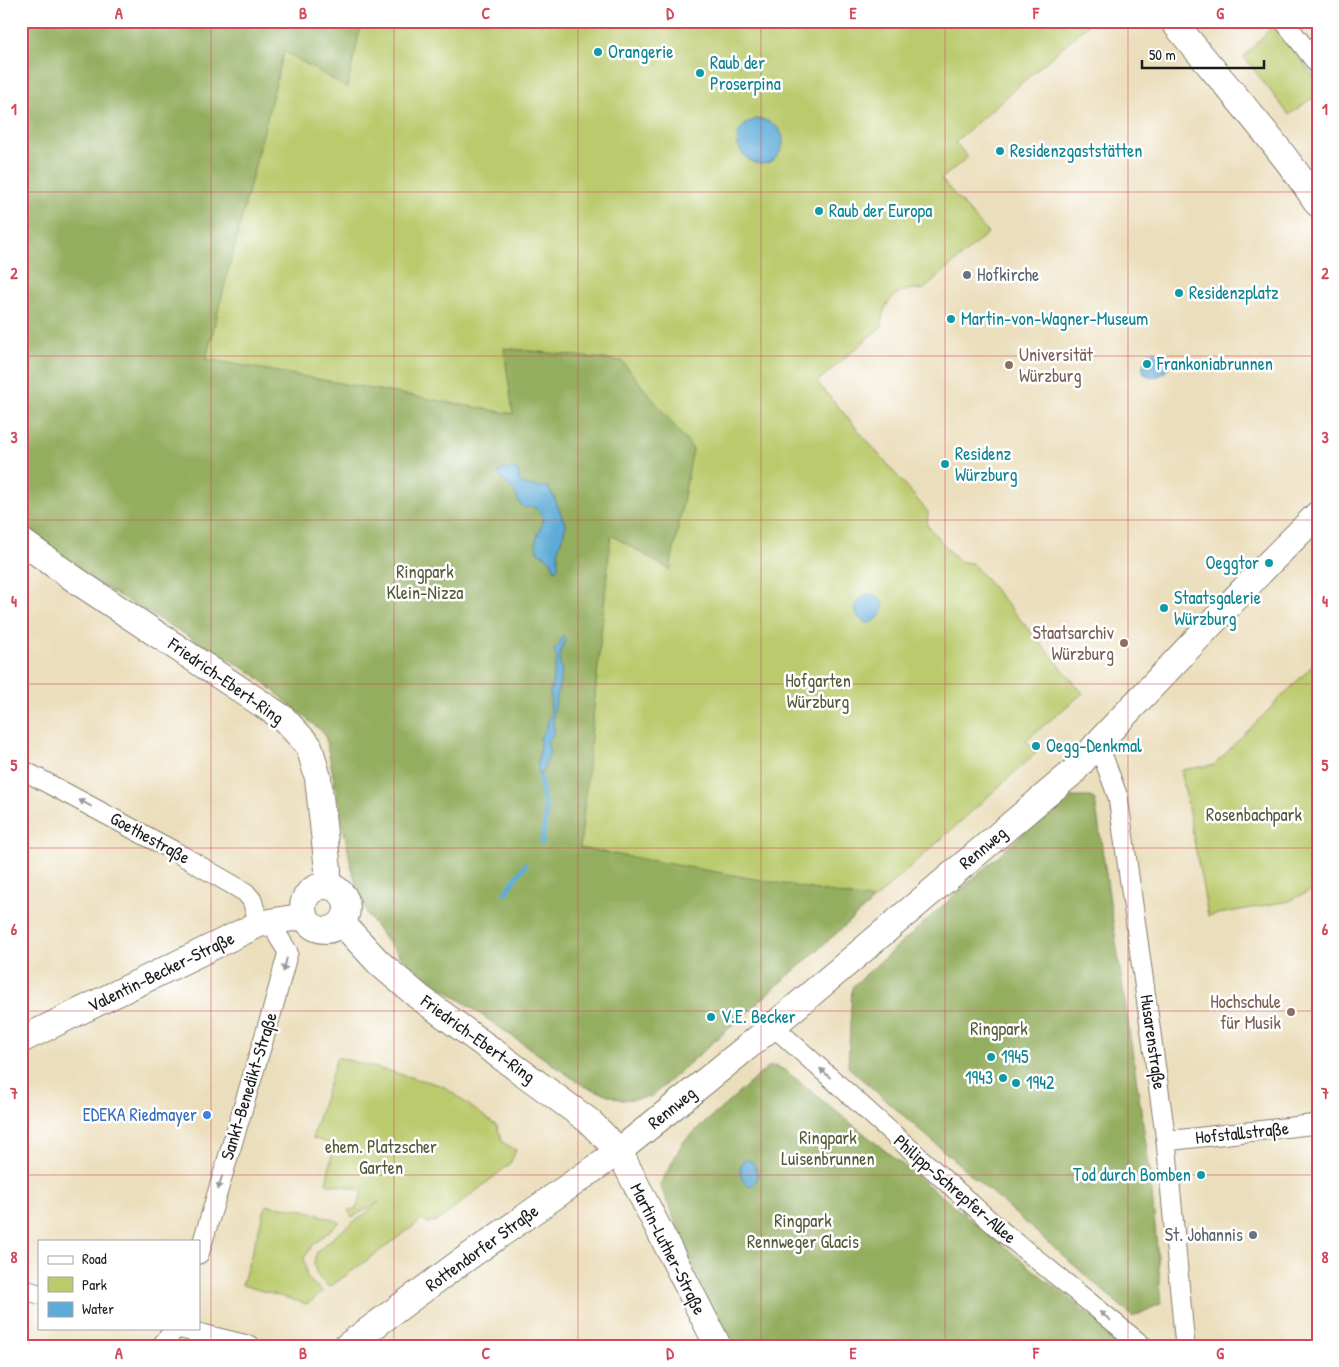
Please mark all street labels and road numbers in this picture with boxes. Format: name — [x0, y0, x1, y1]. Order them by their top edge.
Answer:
street label: Friedrich-Ebert-Ring — [163, 631, 289, 730]
street label: Goethestraße — [106, 805, 195, 870]
street label: Rennweg — [954, 820, 1012, 875]
street label: Valentin-Becker-Straße — [83, 925, 238, 1018]
street label: Friedrich-Ebert-Ring — [415, 988, 541, 1089]
street label: Husarenstraße — [1134, 993, 1173, 1091]
street label: Sankt-Benedikt-Straße — [214, 1009, 283, 1163]
street label: Rennweg — [642, 1081, 701, 1135]
street label: Hofstallstraße — [1194, 1115, 1290, 1150]
street label: Philipp-Schrepfer-Allee — [889, 1128, 1022, 1249]
street label: Martin-Luther-Straße — [625, 1179, 712, 1319]
street label: Rottendorfer Straße — [420, 1198, 543, 1297]

